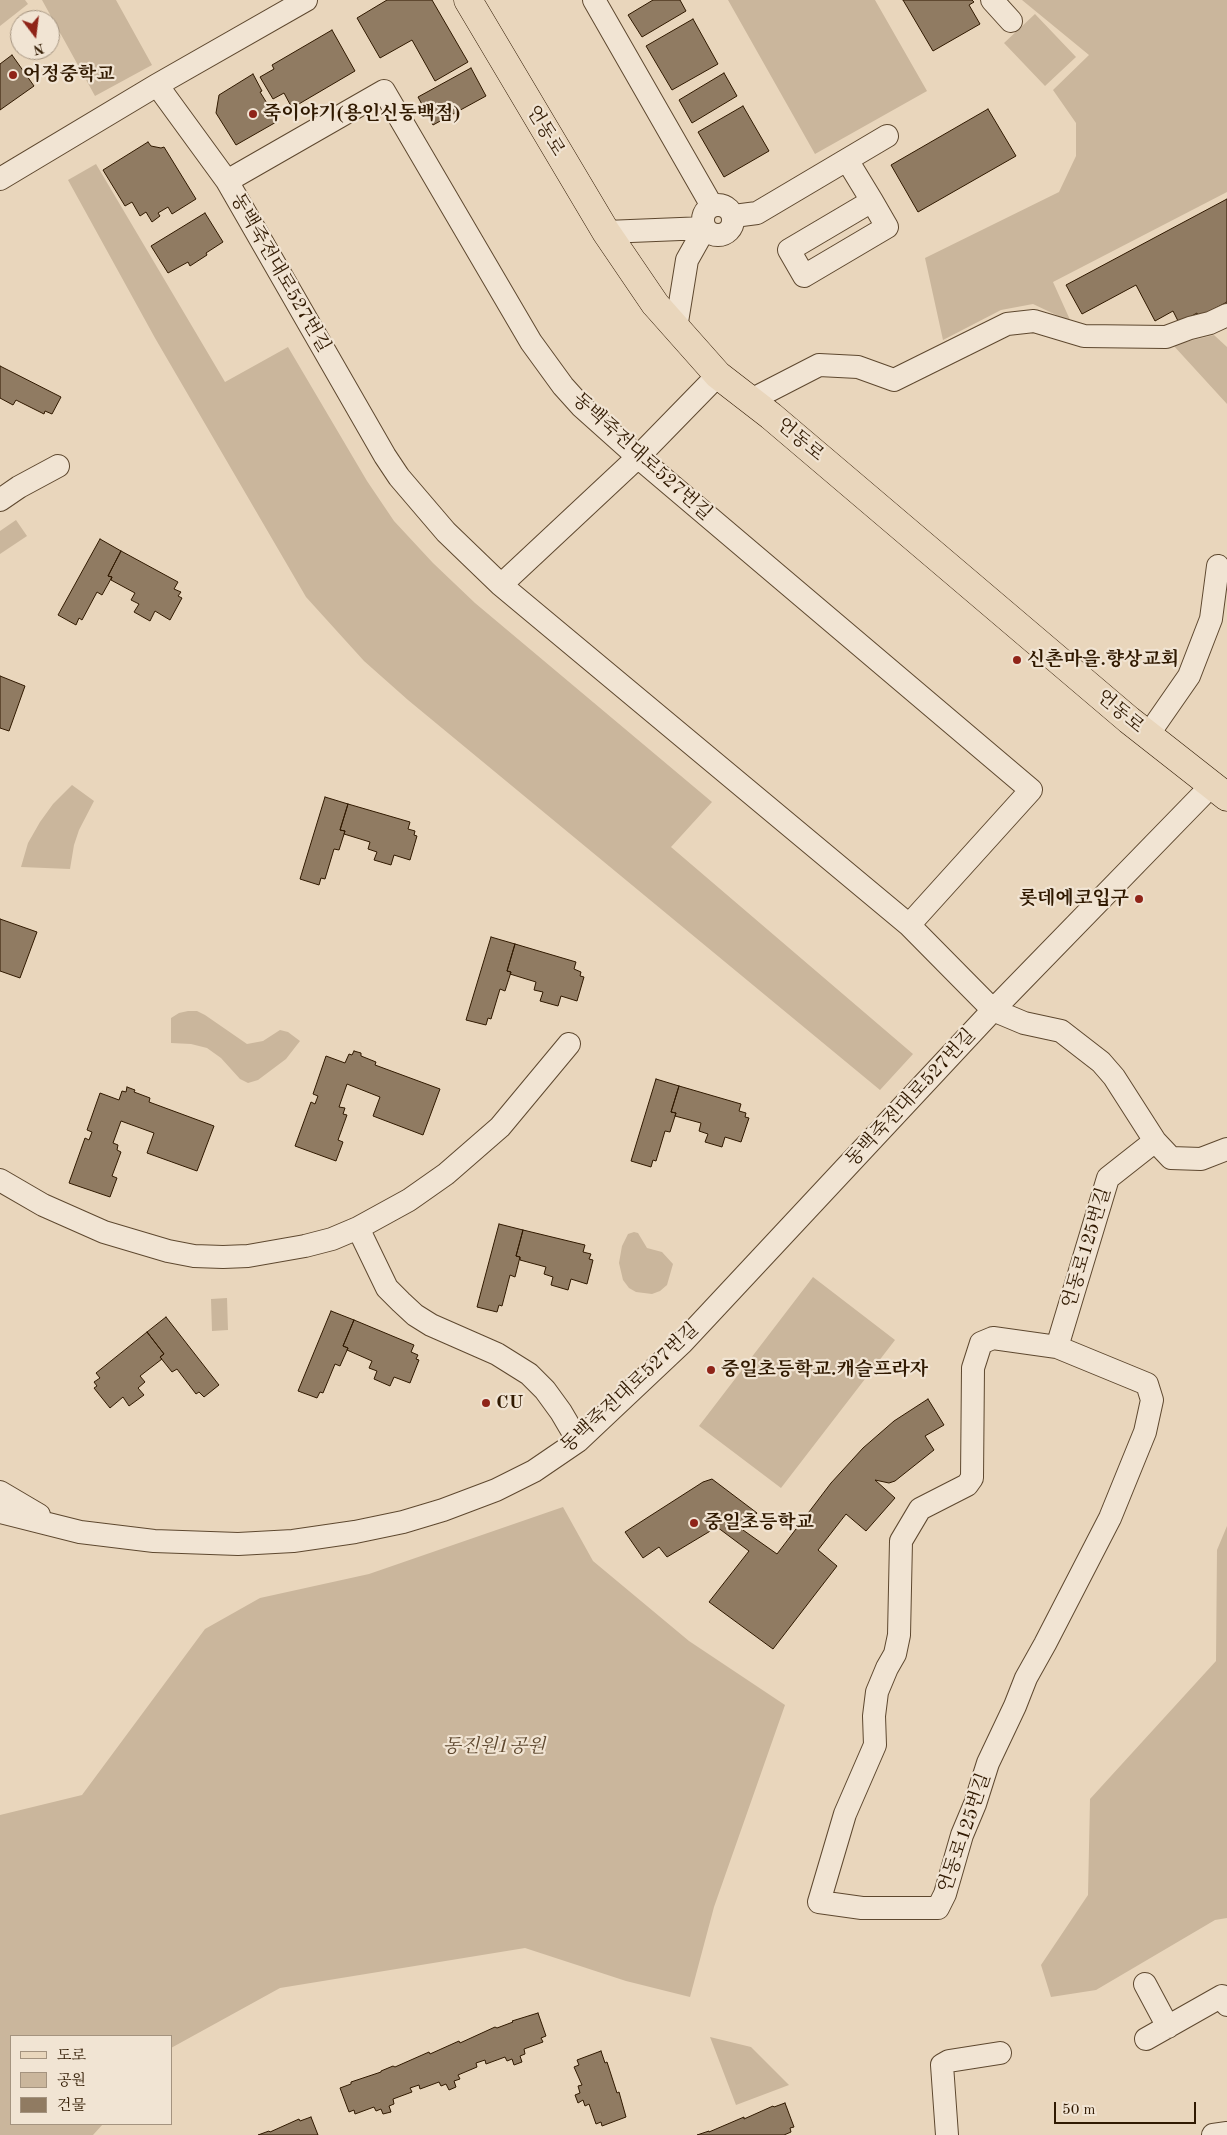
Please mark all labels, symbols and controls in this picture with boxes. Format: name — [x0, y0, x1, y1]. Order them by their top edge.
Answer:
north arrow — [10, 10, 60, 60]
text: N — [32, 40, 46, 57]
place label: 어정중학교 — [23, 64, 115, 86]
marker: 어정중학교 — [7, 69, 19, 81]
street label: 언동로 — [521, 102, 569, 160]
place label: 죽이야기(용인신동백점) — [263, 103, 461, 125]
marker: 죽이야기(용인신동백점) — [247, 108, 259, 120]
street label: 동백죽전대로527번길 — [225, 189, 335, 357]
street label: 동백죽전대로527번길 — [568, 388, 716, 526]
street label: 언동로 — [772, 414, 828, 466]
place label: 신촌마을.향상교회 — [1027, 649, 1179, 671]
marker: 신촌마을.향상교회 — [1011, 654, 1023, 666]
street label: 언동로 — [1092, 686, 1148, 738]
place label: 롯데에코입구 — [1019, 888, 1129, 910]
marker: 롯데에코입구 — [1133, 893, 1145, 905]
street label: 동백죽전대로527번길 — [841, 1024, 981, 1172]
street label: 언동로125번길 — [1058, 1185, 1116, 1311]
street label: 동백죽전대로527번길 — [556, 1318, 704, 1458]
place label: 중일초등학교.캐슬프라자 — [721, 1359, 928, 1381]
marker: 중일초등학교.캐슬프라자 — [705, 1364, 717, 1376]
place label: CU — [496, 1392, 524, 1414]
marker: CU — [480, 1397, 492, 1409]
place label: 중일초등학교 — [704, 1512, 814, 1534]
marker: 중일초등학교 — [688, 1517, 700, 1529]
park label: 동진원1공원 — [443, 1736, 545, 1758]
street label: 언동로125번길 — [934, 1770, 996, 1896]
legend — [10, 2035, 172, 2125]
text: 도로 — [57, 2049, 86, 2064]
text: 공원 — [57, 2074, 86, 2089]
scale bar — [1057, 2092, 1200, 2124]
text: 건물 — [57, 2099, 86, 2114]
text: 50 m — [1062, 2103, 1096, 2118]

